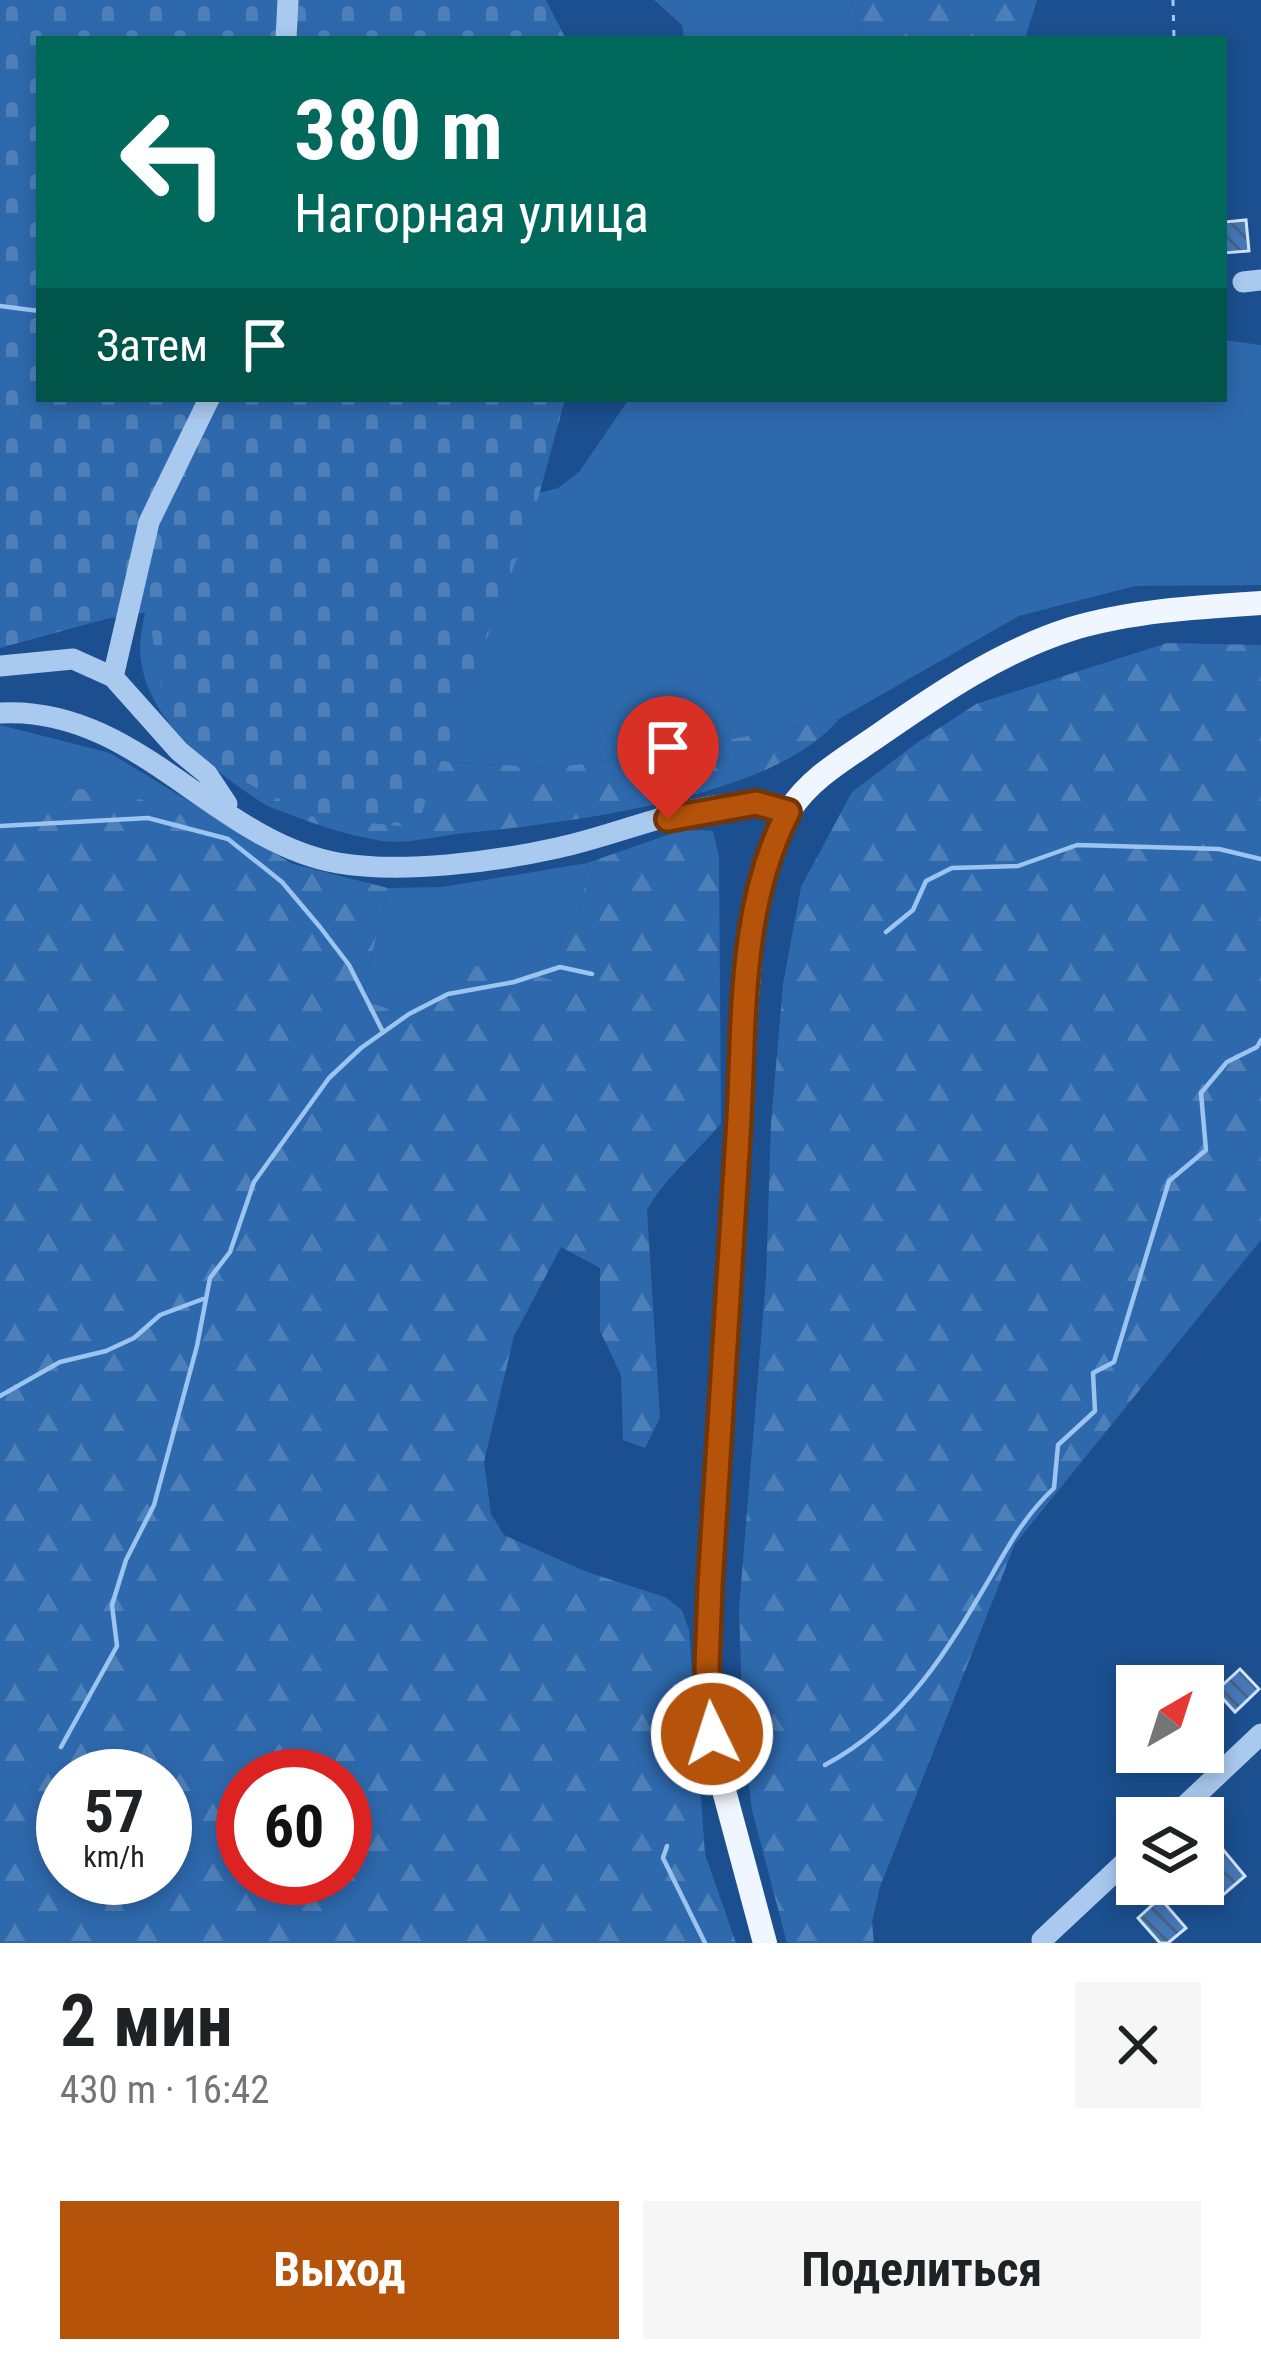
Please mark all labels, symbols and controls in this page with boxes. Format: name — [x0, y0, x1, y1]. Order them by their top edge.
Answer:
text: 380 m — [294, 81, 503, 180]
icon: left — [96, 84, 252, 240]
text: Нагорная улица — [294, 182, 649, 245]
icon: arrive — [232, 312, 298, 378]
text: Затем — [96, 319, 208, 372]
pin — [617, 696, 719, 819]
icon: arrive — [635, 714, 701, 780]
north arrow — [1116, 1665, 1224, 1773]
map controls — [1116, 1665, 1224, 1905]
position arrow — [649, 1671, 775, 1797]
speed limit sign: 60 — [216, 1749, 372, 1905]
text: 57 — [84, 1776, 144, 1847]
button: layers — [1116, 1797, 1224, 1905]
text: km/h — [83, 1839, 145, 1874]
text: 2 мин — [60, 1979, 233, 2064]
button: close — [1075, 1982, 1201, 2108]
text: 430 m · 16:42 — [60, 2067, 270, 2113]
button: Выход — [60, 2201, 619, 2339]
button: Поделиться — [643, 2201, 1201, 2339]

